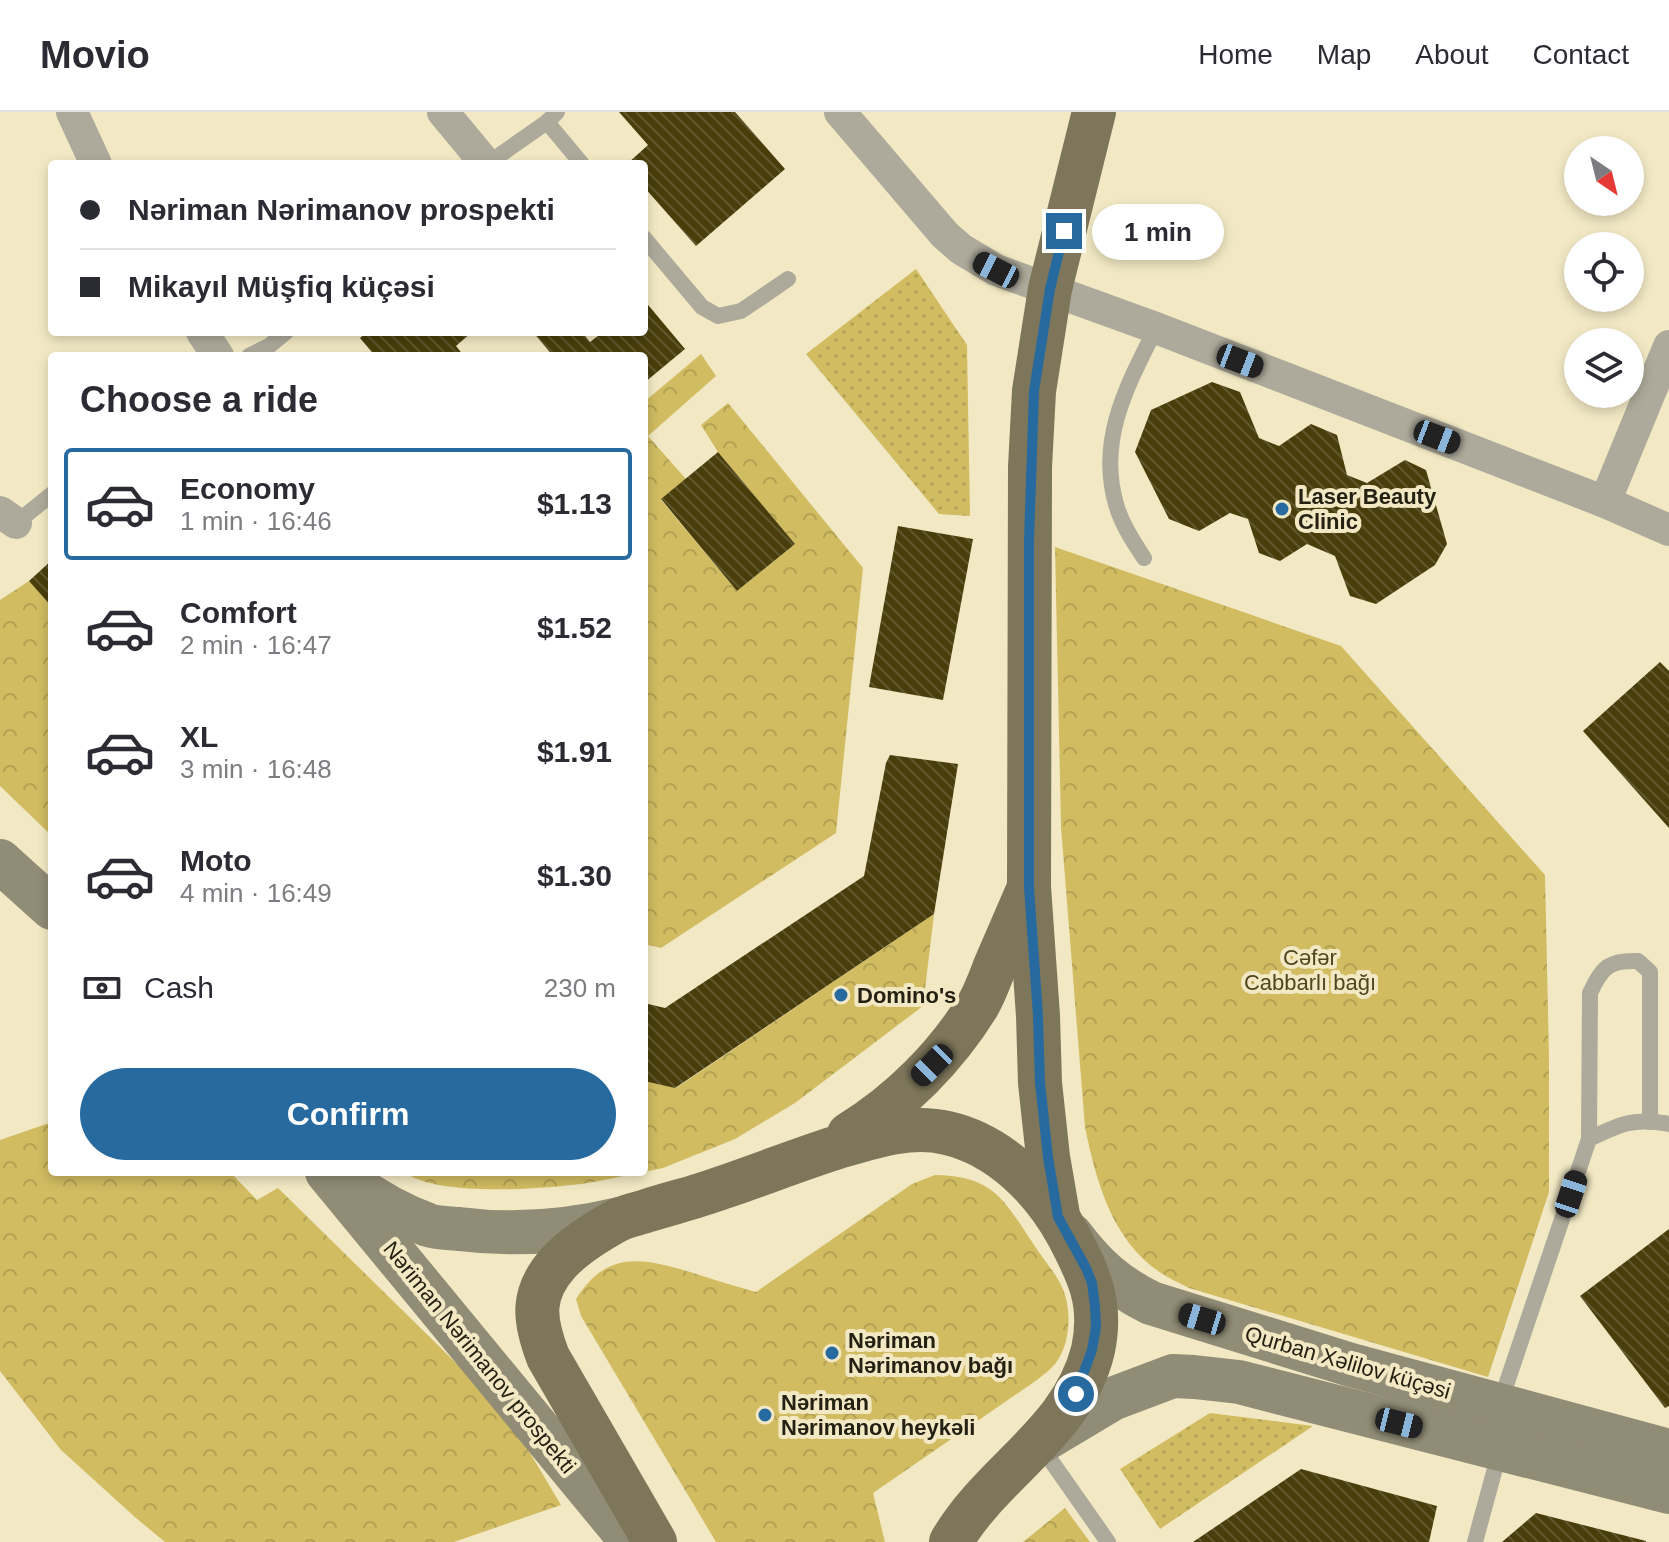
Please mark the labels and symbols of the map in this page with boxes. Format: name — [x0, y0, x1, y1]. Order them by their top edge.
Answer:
north arrow — [1564, 136, 1644, 216]
callout: 1 min — [1092, 203, 1224, 259]
route end — [1046, 213, 1082, 249]
car — [969, 248, 1023, 292]
car — [1213, 341, 1267, 381]
car — [1410, 417, 1464, 457]
place label: Laser Beauty Clinic — [1298, 484, 1437, 534]
marker: Laser Beauty Clinic — [1273, 500, 1291, 518]
park label: Cəfər Cabbarlı bağı — [1244, 945, 1376, 995]
place label: Domino's — [857, 983, 956, 1008]
marker: Domino's — [832, 986, 850, 1004]
car — [907, 1040, 957, 1090]
car — [1552, 1167, 1590, 1221]
street label: Nəriman Nərimanov prospekti — [378, 1236, 581, 1478]
car — [1176, 1301, 1228, 1337]
street label: Qurban Xəlilov küçəsi — [1242, 1321, 1454, 1404]
place label: Nəriman Nərimanov bağı — [848, 1328, 1013, 1378]
marker: Nəriman Nərimanov bağı — [823, 1344, 841, 1362]
route start — [1058, 1376, 1094, 1412]
place label: Nəriman Nərimanov heykəli — [781, 1390, 975, 1440]
marker: Nəriman Nərimanov heykəli — [756, 1406, 774, 1424]
car — [1373, 1406, 1425, 1440]

